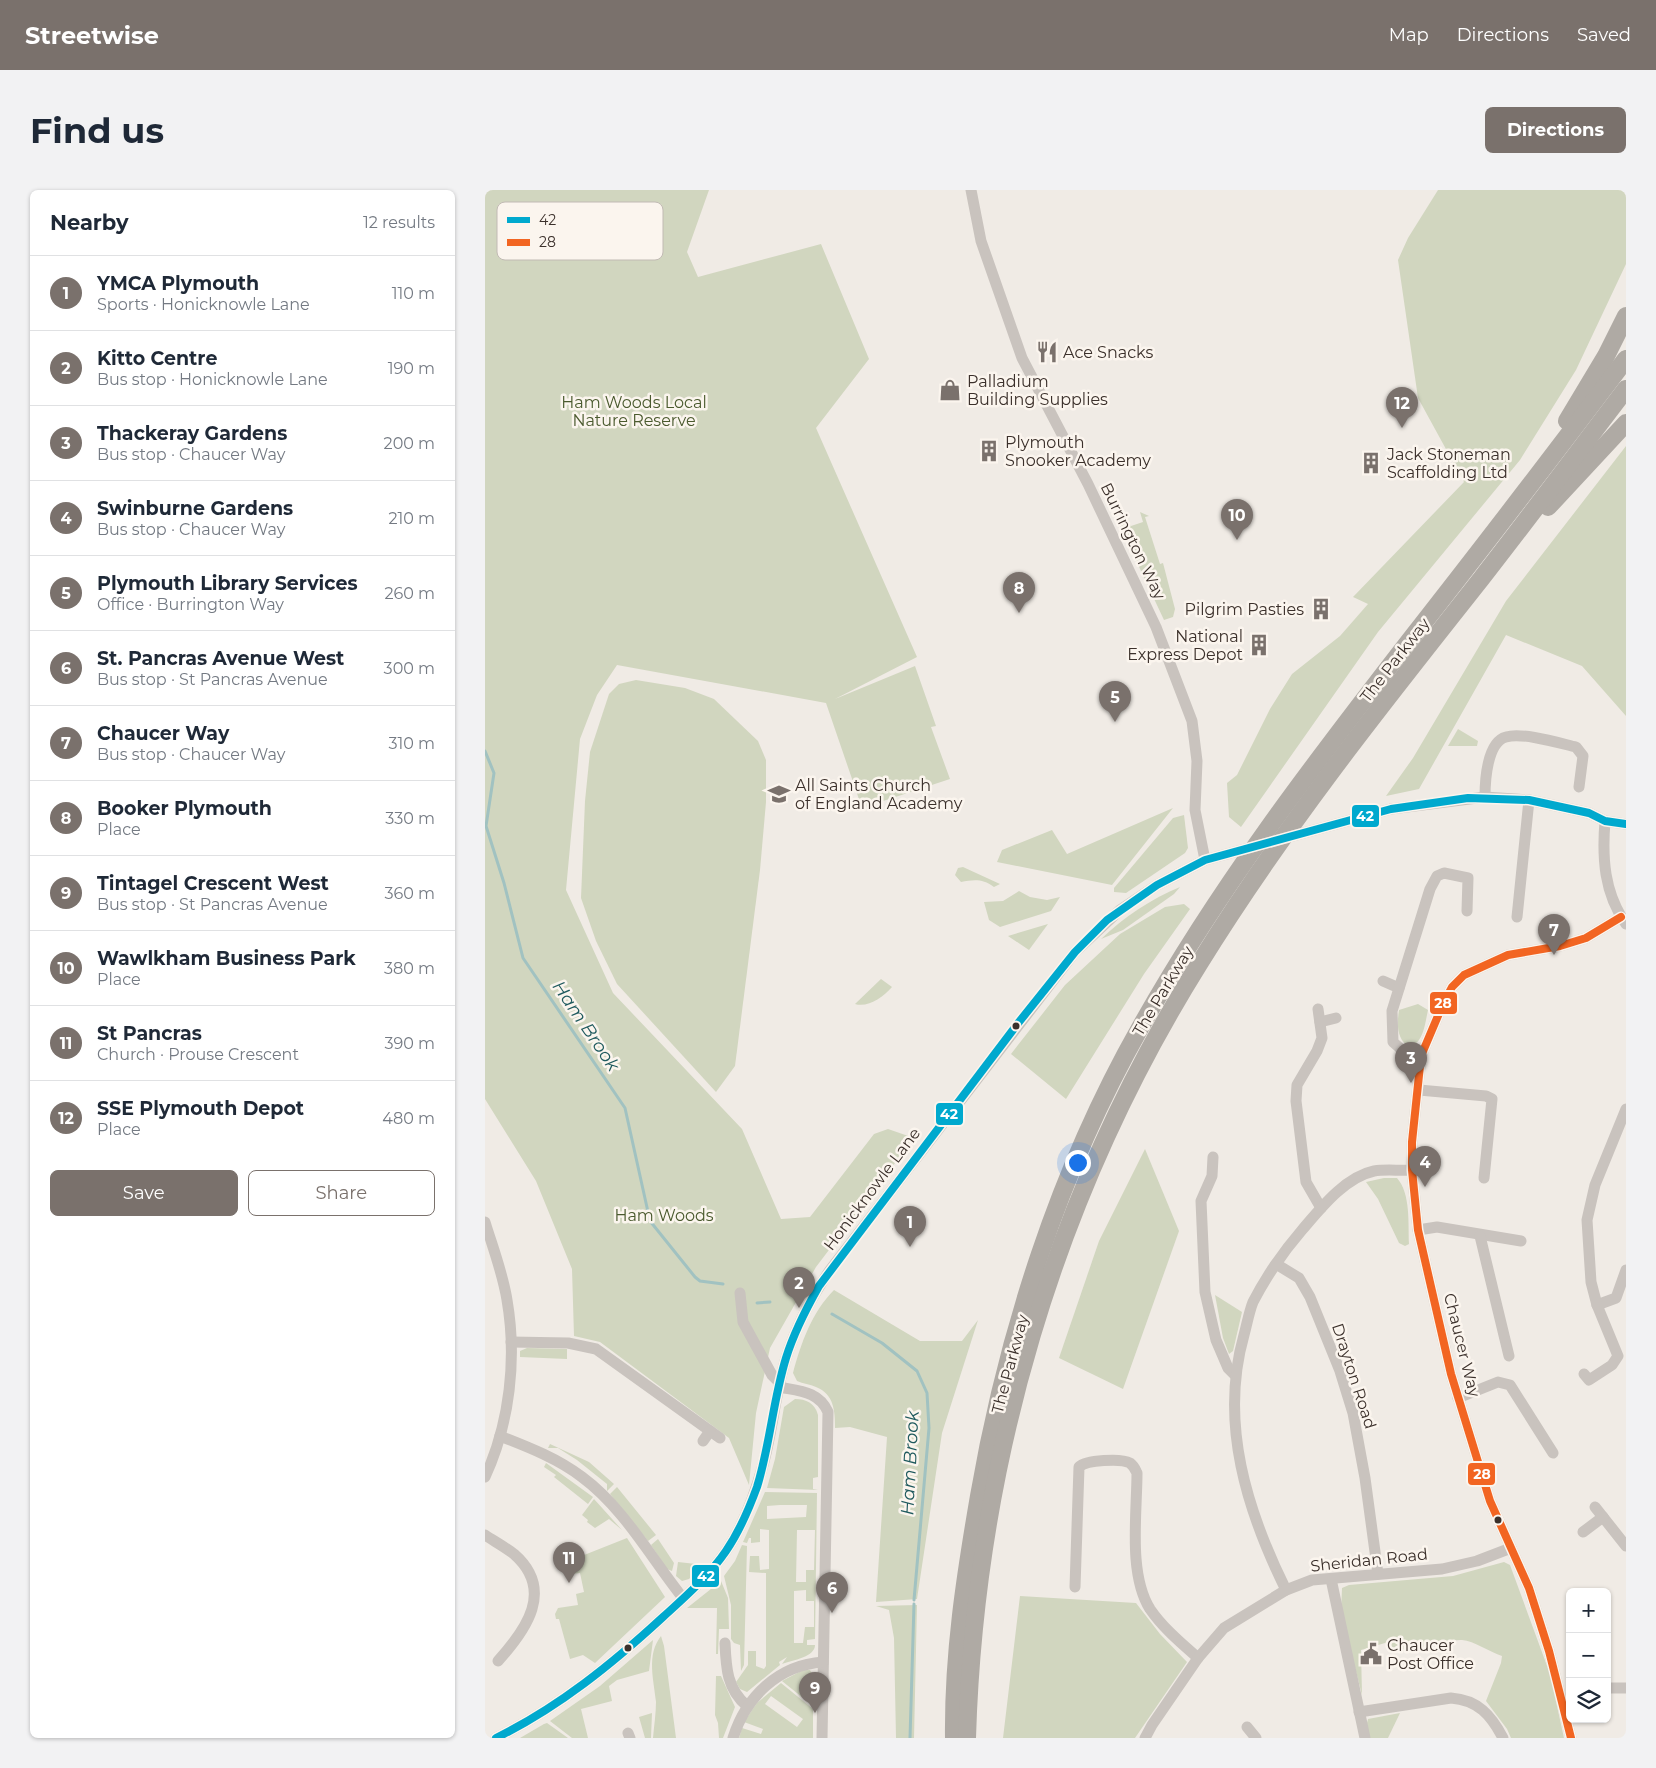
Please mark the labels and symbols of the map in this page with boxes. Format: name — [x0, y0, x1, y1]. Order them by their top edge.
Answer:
legend — [497, 202, 663, 260]
text: 42 — [539, 211, 556, 229]
text: 28 — [539, 233, 556, 251]
restaurant icon: Ace Snacks — [1034, 339, 1060, 365]
place label: Ace Snacks — [1063, 343, 1153, 362]
place label: Palladium Building Supplies — [967, 372, 1108, 409]
shop icon: Palladium Building Supplies — [937, 377, 963, 403]
pin: 12 — [1386, 387, 1418, 428]
park label: Ham Woods Local Nature Reserve — [561, 393, 707, 430]
place label: Plymouth Snooker Academy — [1005, 433, 1151, 470]
building icon: Plymouth Snooker Academy — [976, 438, 1002, 464]
place label: Jack Stoneman Scaffolding Ltd — [1386, 445, 1511, 482]
building icon: Jack Stoneman Scaffolding Ltd — [1358, 450, 1384, 476]
street label: Burrington Way — [1097, 480, 1170, 603]
pin: 10 — [1221, 499, 1253, 540]
pin: 8 — [1003, 572, 1035, 613]
building icon: Pilgrim Pasties — [1308, 596, 1334, 622]
place label: Pilgrim Pasties — [1184, 600, 1304, 619]
street label: The Parkway — [1356, 614, 1434, 706]
place label: National Express Depot — [1127, 627, 1243, 664]
building icon: National Express Depot — [1246, 632, 1272, 658]
pin: 5 — [1099, 681, 1131, 722]
place label: All Saints Church of England Academy — [795, 776, 963, 813]
school or university icon: All Saints Church of England Academy — [766, 781, 792, 807]
line badge: 42 — [1351, 804, 1380, 828]
text: 42 — [1356, 807, 1374, 825]
pin: 7 — [1538, 914, 1570, 955]
street label: The Parkway — [1129, 942, 1197, 1039]
water label: Ham Brook — [548, 977, 625, 1077]
line badge: 28 — [1429, 991, 1458, 1015]
text: 28 — [1434, 994, 1452, 1012]
unlabelled marker — [1011, 1021, 1021, 1031]
pin: 3 — [1395, 1042, 1427, 1083]
line badge: 42 — [935, 1102, 964, 1126]
text: 42 — [940, 1105, 958, 1123]
street label: Honicknowle Lane — [820, 1124, 924, 1254]
pin: 4 — [1409, 1146, 1441, 1187]
your location — [1065, 1150, 1091, 1176]
park label: Ham Woods — [614, 1206, 714, 1225]
pin: 1 — [894, 1206, 926, 1247]
pin: 2 — [783, 1267, 815, 1308]
street label: Chaucer Way — [1440, 1291, 1484, 1399]
street label: The Parkway — [988, 1312, 1032, 1415]
street label: Drayton Road — [1328, 1321, 1380, 1431]
water label: Ham Brook — [896, 1409, 924, 1516]
line badge: 28 — [1467, 1462, 1496, 1486]
text: 28 — [1473, 1465, 1491, 1483]
unlabelled marker — [1493, 1515, 1503, 1525]
pin: 11 — [553, 1542, 585, 1583]
street label: Sheridan Road — [1309, 1544, 1429, 1576]
line badge: 42 — [691, 1564, 720, 1588]
text: 42 — [697, 1567, 715, 1585]
pin: 6 — [816, 1572, 848, 1613]
place label: Chaucer Post Office — [1387, 1636, 1474, 1673]
public building icon: Chaucer Post Office — [1358, 1641, 1384, 1667]
unlabelled marker — [623, 1643, 633, 1653]
pin: 9 — [799, 1672, 831, 1713]

